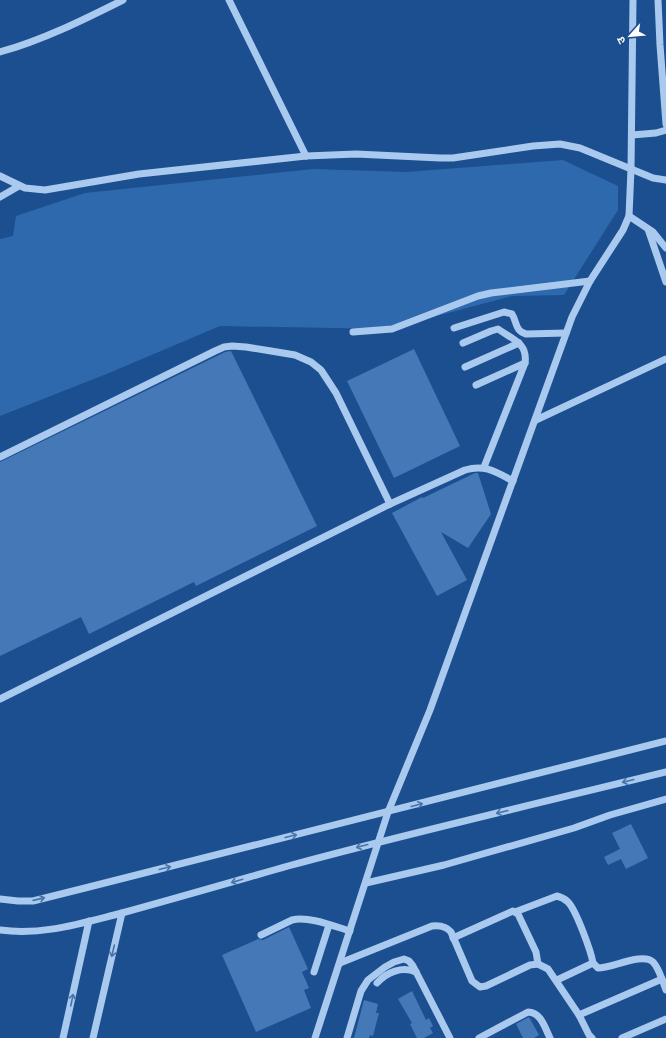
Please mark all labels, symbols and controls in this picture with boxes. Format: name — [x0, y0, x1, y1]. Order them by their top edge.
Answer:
north arrow — [610, 16, 650, 56]
text: उ — [614, 34, 628, 46]
one-way arrow — [622, 778, 635, 786]
one-way arrow — [410, 800, 423, 808]
one-way arrow — [496, 809, 509, 816]
one-way arrow — [284, 832, 297, 840]
one-way arrow — [356, 843, 369, 851]
one-way arrow — [158, 864, 171, 872]
one-way arrow — [230, 878, 243, 885]
one-way arrow — [32, 895, 45, 903]
one-way arrow — [109, 944, 117, 957]
one-way arrow — [68, 994, 76, 1007]

